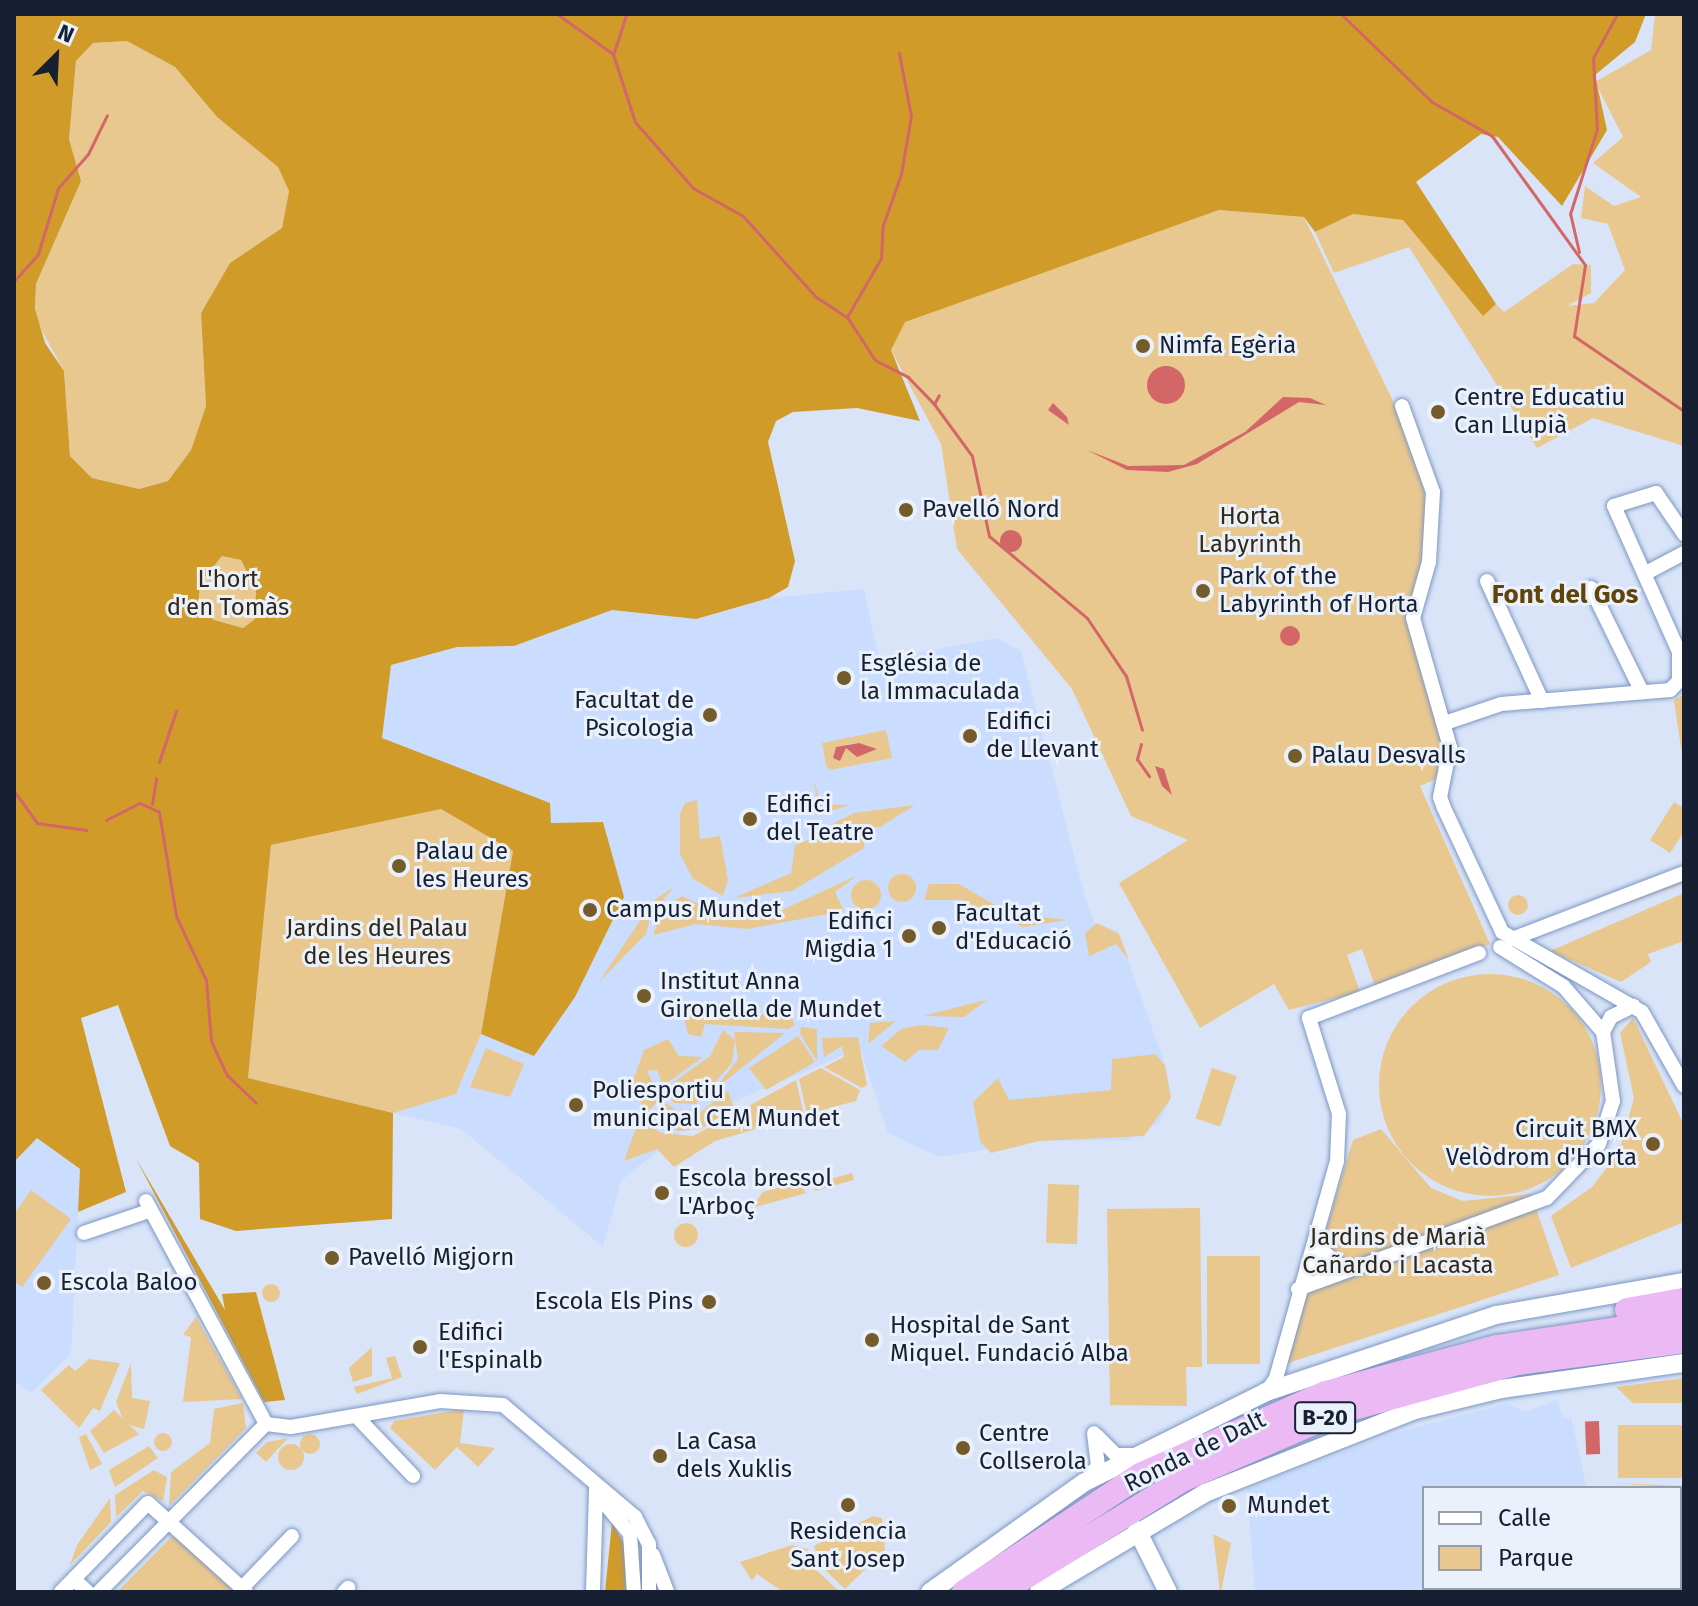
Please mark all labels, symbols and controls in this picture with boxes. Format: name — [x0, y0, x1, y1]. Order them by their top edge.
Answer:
north arrow — [16, 16, 96, 96]
text: N — [54, 18, 78, 49]
place label: Nimfa Egèria — [1159, 332, 1296, 360]
marker: Nimfa Egèria — [1134, 337, 1152, 355]
place label: Centre Educatiu Can Llupià — [1454, 384, 1625, 440]
marker: Centre Educatiu Can Llupià — [1429, 403, 1447, 421]
place label: Pavelló Nord — [922, 496, 1060, 524]
marker: Pavelló Nord — [897, 501, 915, 519]
park label: Horta Labyrinth — [1198, 503, 1302, 559]
place label: Park of the Labyrinth of Horta — [1219, 563, 1418, 619]
park label: L'hort d'en Tomàs — [167, 566, 289, 622]
district label: Font del Gos — [1492, 579, 1638, 611]
marker: Park of the Labyrinth of Horta — [1194, 582, 1212, 600]
place label: Església de la Immaculada — [860, 650, 1020, 706]
marker: Església de la Immaculada — [835, 669, 853, 687]
place label: Facultat de Psicologia — [574, 687, 694, 743]
marker: Facultat de Psicologia — [701, 706, 719, 724]
place label: Edifici de Llevant — [986, 708, 1099, 764]
marker: Edifici de Llevant — [961, 727, 979, 745]
place label: Palau Desvalls — [1311, 742, 1466, 770]
marker: Palau Desvalls — [1286, 747, 1304, 765]
place label: Edifici del Teatre — [766, 791, 874, 847]
marker: Edifici del Teatre — [741, 810, 759, 828]
place label: Palau de les Heures — [415, 838, 529, 894]
marker: Palau de les Heures — [390, 857, 408, 875]
place label: Campus Mundet — [606, 896, 781, 924]
place label: Facultat d'Educació — [955, 900, 1072, 956]
marker: Campus Mundet — [581, 901, 599, 919]
place label: Edifici Migdia 1 — [805, 908, 893, 964]
park label: Jardins del Palau de les Heures — [286, 915, 468, 971]
marker: Facultat d'Educació — [930, 919, 948, 937]
marker: Edifici Migdia 1 — [900, 927, 918, 945]
place label: Institut Anna Gironella de Mundet — [660, 968, 882, 1024]
marker: Institut Anna Gironella de Mundet — [635, 987, 653, 1005]
place label: Poliesportiu municipal CEM Mundet — [592, 1077, 840, 1133]
marker: Poliesportiu municipal CEM Mundet — [567, 1096, 585, 1114]
place label: Circuit BMX Velòdrom d'Horta — [1446, 1116, 1637, 1172]
marker: Circuit BMX Velòdrom d'Horta — [1644, 1135, 1662, 1153]
place label: Escola bressol L'Arboç — [678, 1165, 832, 1221]
marker: Escola bressol L'Arboç — [653, 1184, 671, 1202]
park label: Jardins de Marià Cañardo i Lacasta — [1302, 1224, 1494, 1280]
place label: Pavelló Migjorn — [348, 1244, 514, 1272]
marker: Pavelló Migjorn — [323, 1249, 341, 1267]
place label: Escola Baloo — [60, 1269, 198, 1297]
marker: Escola Baloo — [35, 1274, 53, 1292]
place label: Escola Els Pins — [534, 1288, 693, 1316]
marker: Escola Els Pins — [700, 1293, 718, 1311]
place label: Hospital de Sant Miquel. Fundació Alba — [890, 1312, 1129, 1368]
place label: Edifici l'Espinalb — [438, 1319, 543, 1375]
marker: Hospital de Sant Miquel. Fundació Alba — [861, 1329, 883, 1351]
marker: Edifici l'Espinalb — [409, 1336, 431, 1358]
road number: B-20 — [1293, 1400, 1357, 1436]
street label: Ronda de Dalt — [1120, 1405, 1270, 1499]
place label: Centre Collserola — [979, 1420, 1087, 1476]
place label: La Casa dels Xuklis — [676, 1428, 792, 1484]
marker: Centre Collserola — [954, 1439, 972, 1457]
marker: La Casa dels Xuklis — [651, 1447, 669, 1465]
legend — [1422, 1486, 1682, 1590]
place label: Mundet — [1247, 1492, 1330, 1520]
marker: Mundet — [1218, 1495, 1240, 1517]
marker: Residencia Sant Josep — [839, 1496, 857, 1514]
text: Calle — [1498, 1504, 1551, 1532]
place label: Residencia Sant Josep — [789, 1518, 907, 1574]
text: Parque — [1498, 1544, 1574, 1572]

